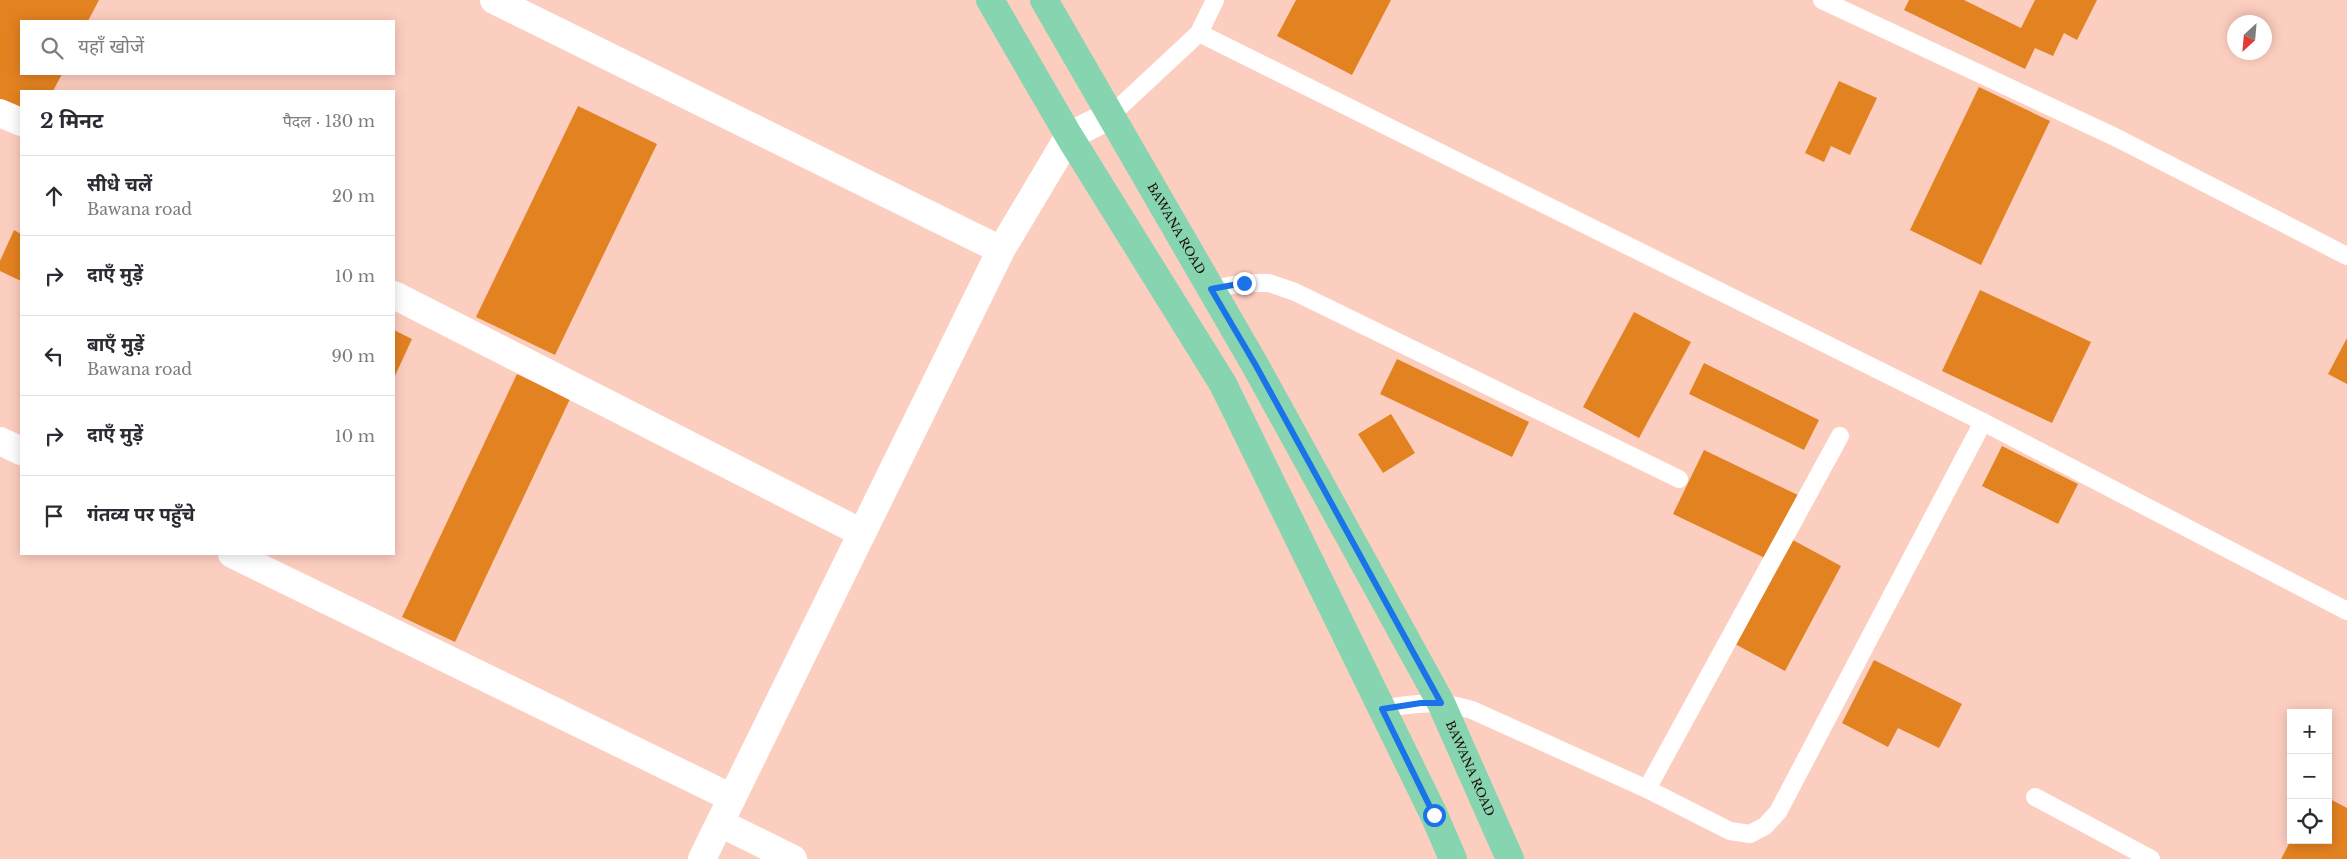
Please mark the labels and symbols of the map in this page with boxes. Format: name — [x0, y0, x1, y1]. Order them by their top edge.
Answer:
north arrow — [2227, 15, 2272, 60]
street label: BAWANA ROAD — [1144, 180, 1209, 277]
route end — [1233, 272, 1256, 295]
street label: BAWANA ROAD — [1443, 718, 1498, 818]
route start — [1423, 804, 1446, 827]

